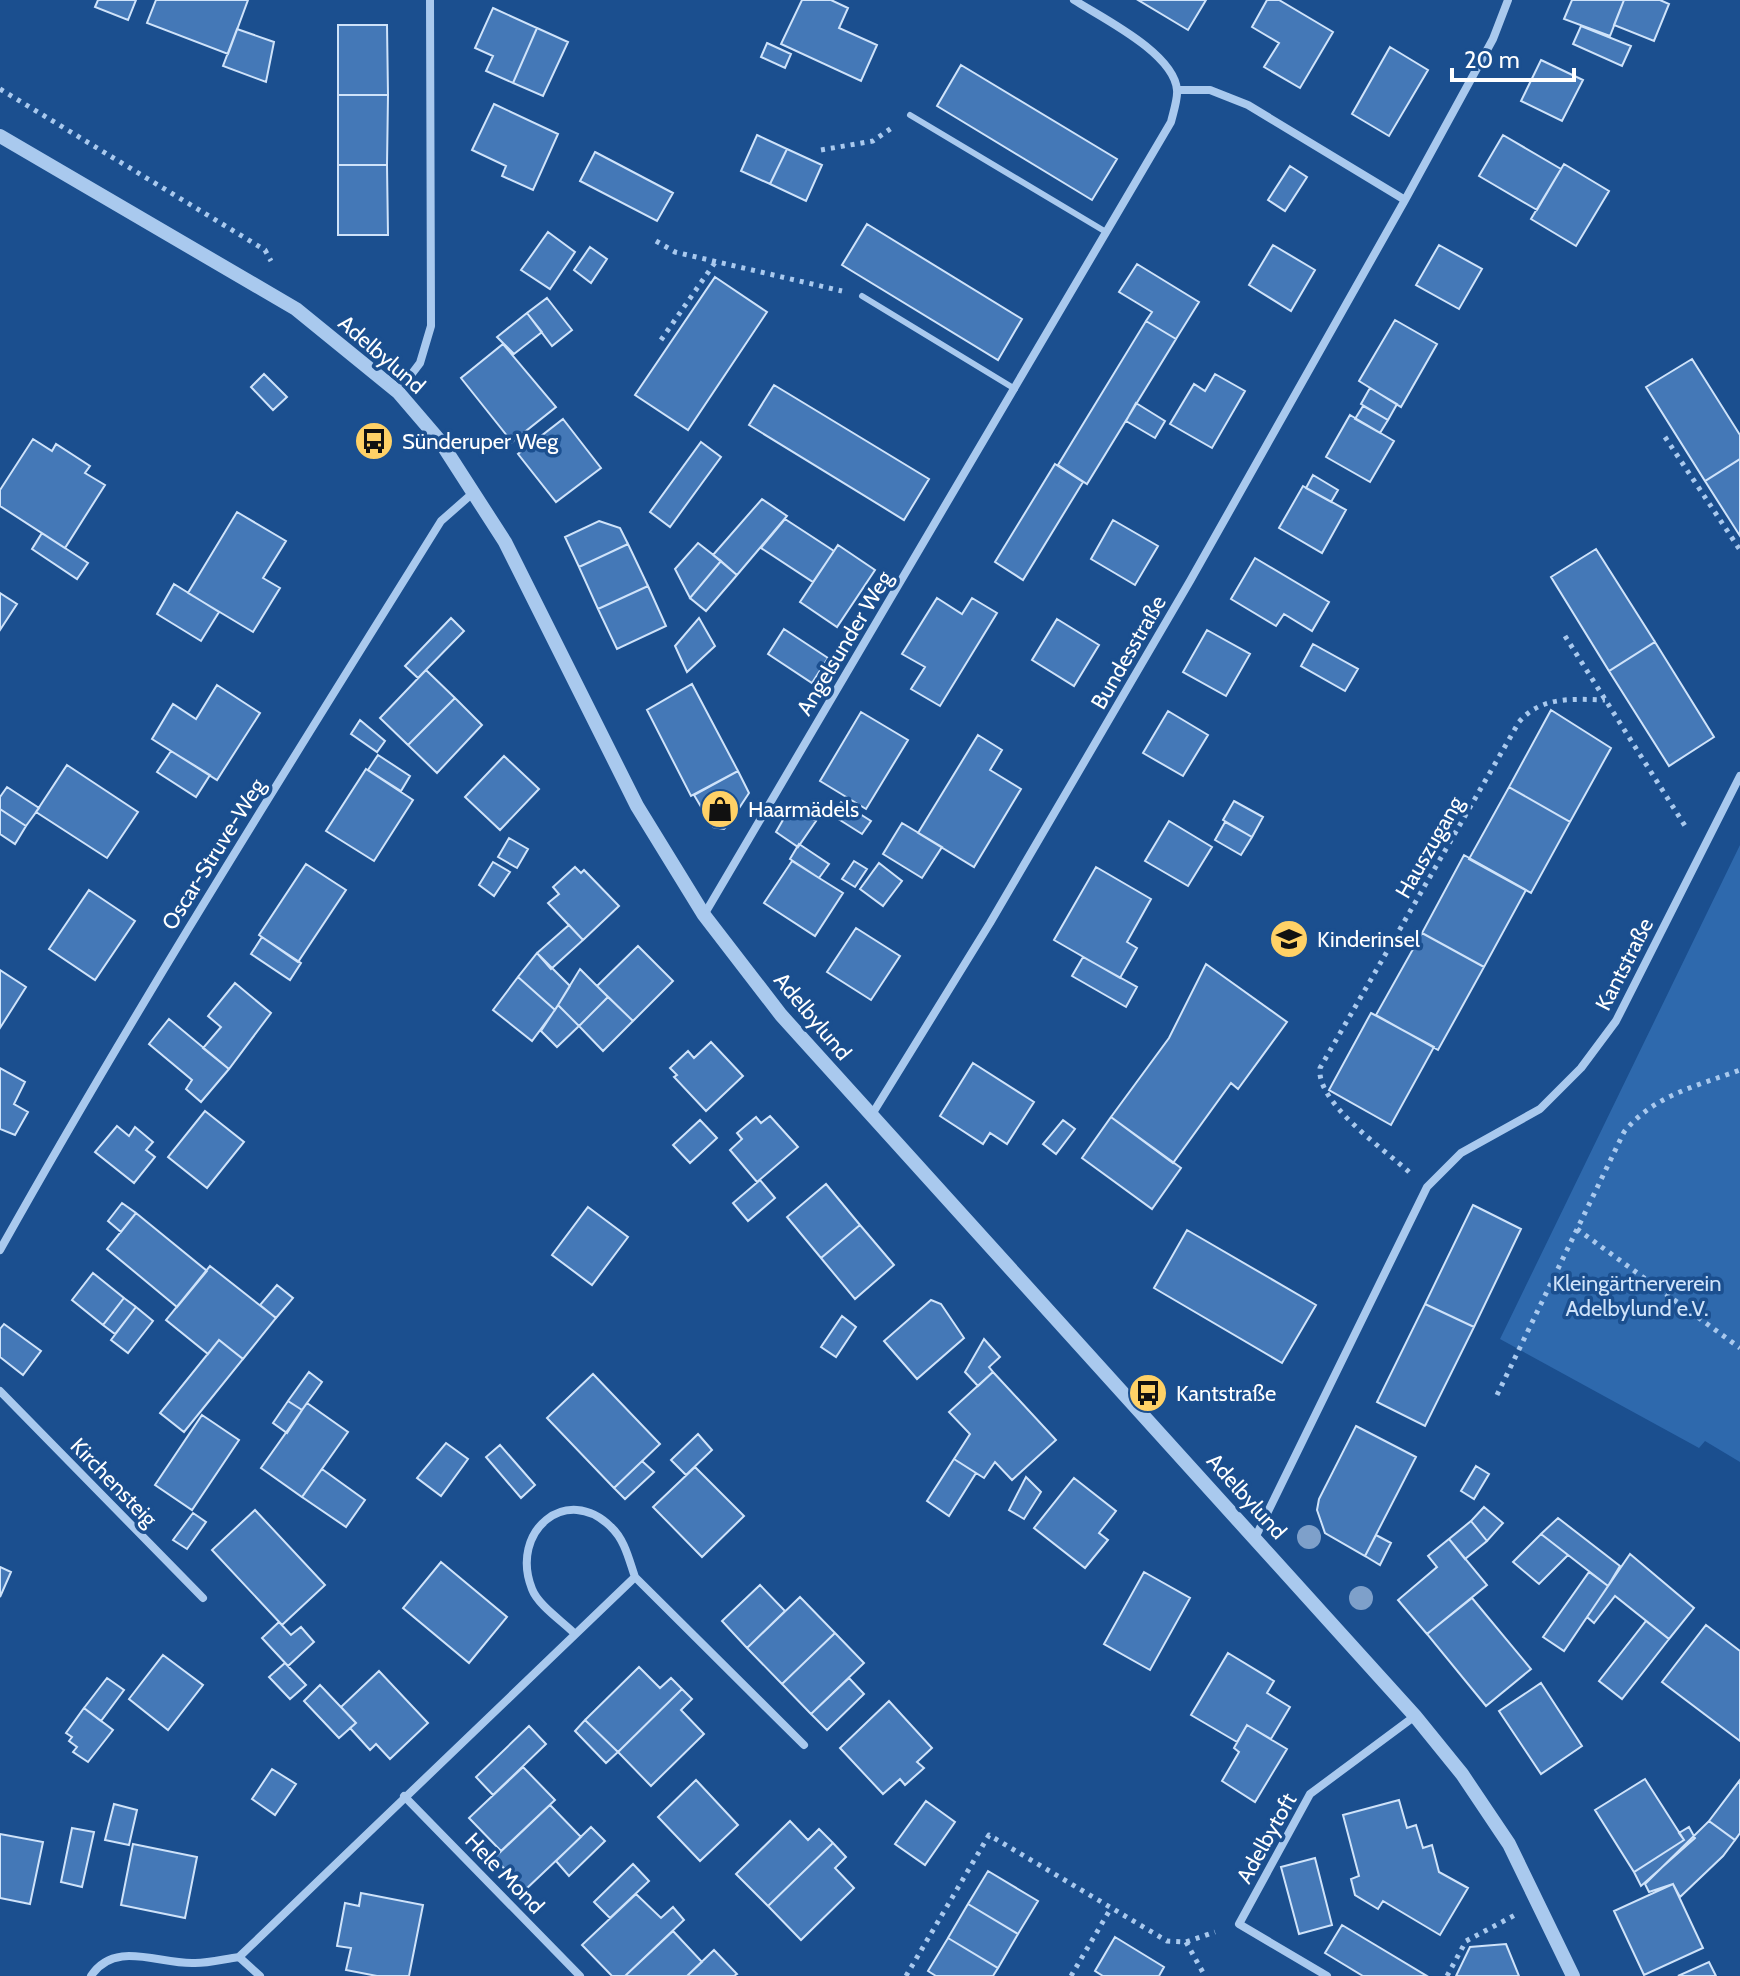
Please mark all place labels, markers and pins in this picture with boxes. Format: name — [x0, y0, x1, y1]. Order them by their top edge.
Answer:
bus stop icon: Sünderuper Weg — [353, 420, 395, 462]
place label: Sünderuper Weg — [402, 428, 559, 455]
shop icon: Haarmädels — [699, 788, 741, 830]
place label: Haarmädels — [748, 796, 859, 823]
school or university icon: Kinderinsel — [1268, 918, 1310, 960]
place label: Kinderinsel — [1317, 926, 1421, 953]
bus stop icon: Kantstraße — [1127, 1372, 1169, 1414]
place label: Kantstraße — [1176, 1380, 1276, 1407]

